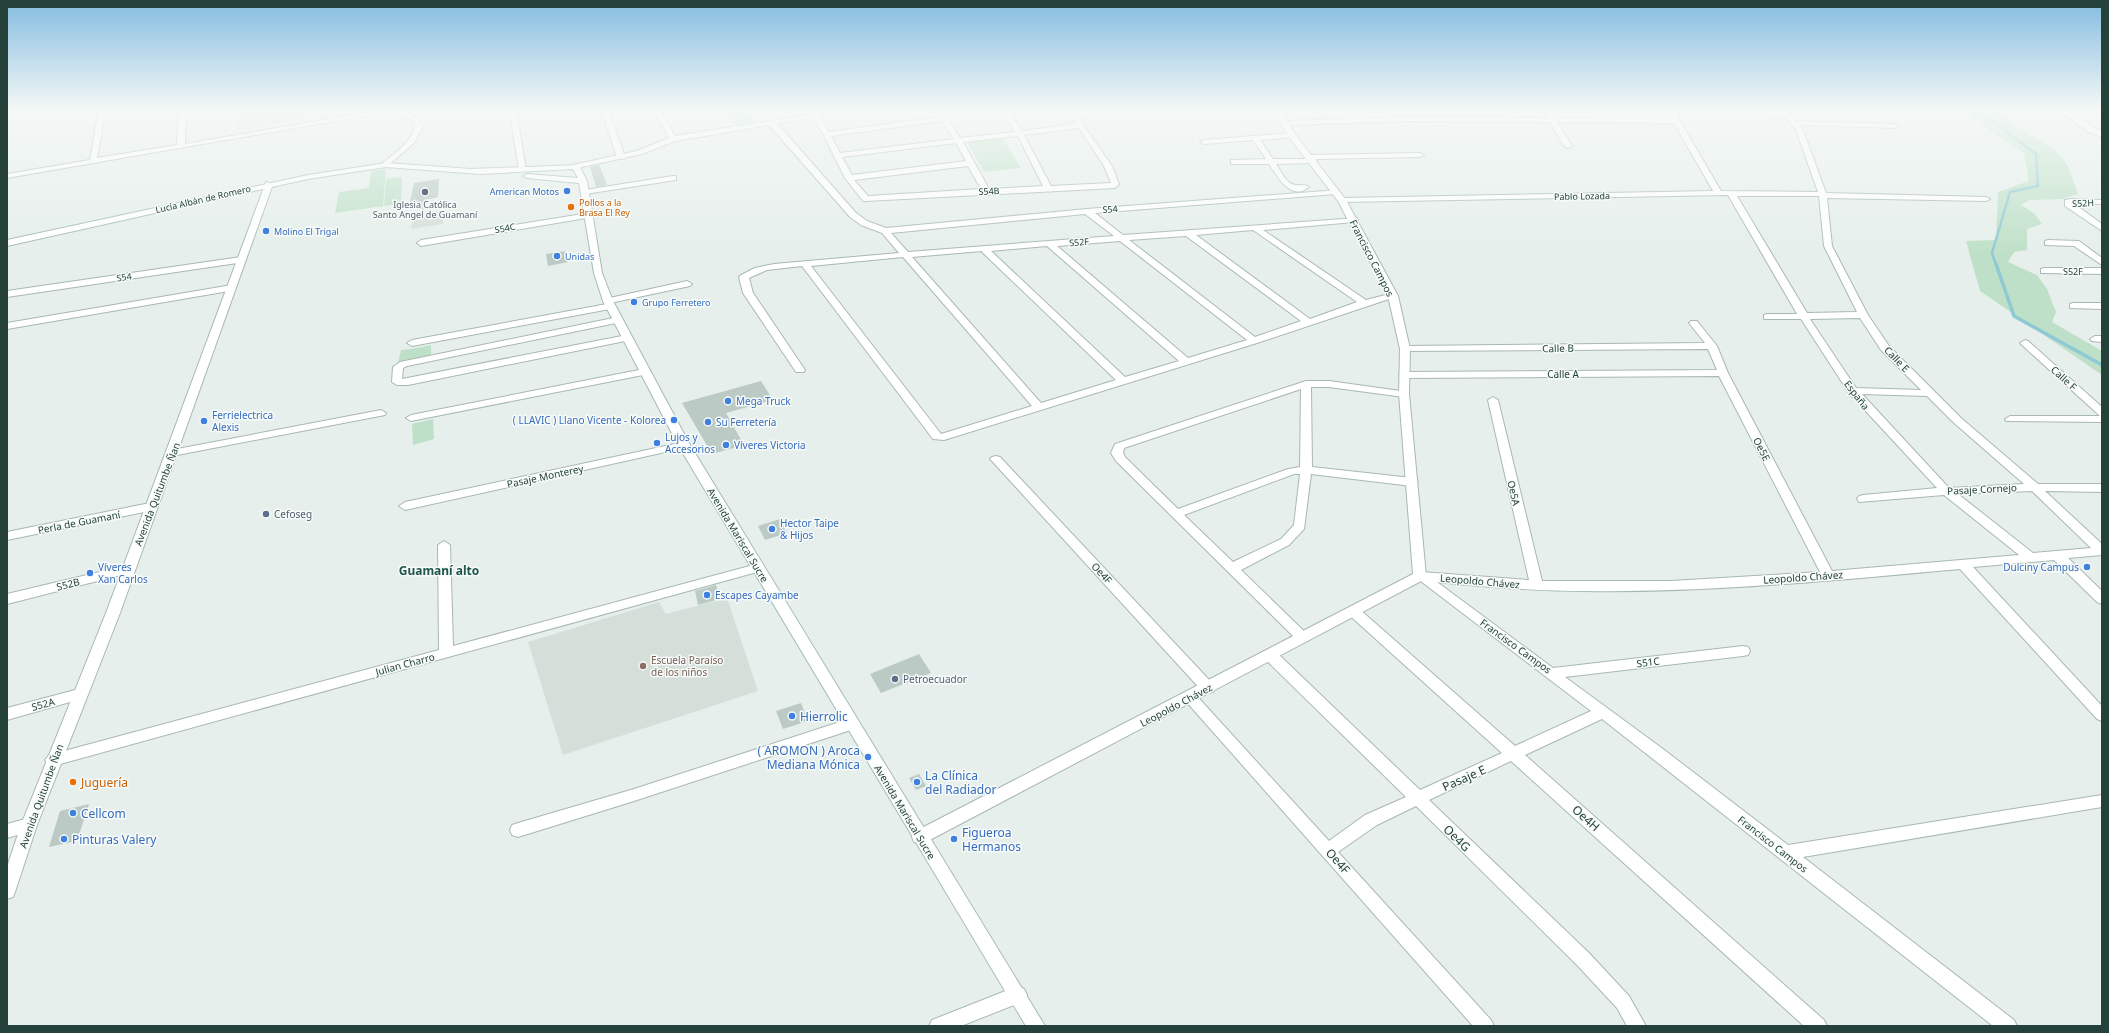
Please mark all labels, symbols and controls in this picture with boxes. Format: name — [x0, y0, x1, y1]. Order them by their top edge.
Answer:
street label: Lucía Albán de Romero — [154, 182, 252, 216]
street label: S54B — [978, 184, 1000, 198]
place label: American Motos — [490, 185, 559, 198]
marker: American Motos — [562, 186, 572, 196]
marker: Iglesia Católica Santo Angel de Guamaní — [420, 187, 430, 197]
street label: Pablo Lozada — [1554, 189, 1610, 203]
place label: Pollos a la Brasa El Rey — [579, 196, 630, 219]
street label: S52H — [2072, 196, 2094, 210]
place label: Iglesia Católica Santo Angel de Guamaní — [373, 198, 478, 221]
marker: Pollos a la Brasa El Rey — [566, 202, 576, 212]
street label: S54 — [1102, 202, 1118, 216]
street label: Francisco Campos — [1347, 217, 1398, 299]
street label: S54C — [494, 220, 517, 236]
place label: Molino El Trigal — [274, 225, 339, 238]
marker: Molino El Trigal — [261, 226, 271, 236]
street label: S52F — [1069, 235, 1090, 249]
place label: Unidas — [565, 250, 594, 263]
marker: Unidas — [552, 251, 562, 261]
street label: S52F — [2063, 265, 2083, 278]
street label: S54 — [116, 270, 132, 284]
place label: Grupo Ferretero — [642, 296, 711, 309]
marker: Grupo Ferretero — [629, 297, 639, 307]
street label: Calle B — [1542, 341, 1574, 355]
street label: Calle E — [1881, 343, 1913, 375]
street label: Calle F — [2048, 363, 2080, 393]
street label: Calle A — [1547, 367, 1579, 381]
street label: España — [1841, 377, 1873, 413]
place label: Mega Truck — [736, 394, 791, 408]
marker: Mega Truck — [723, 396, 733, 406]
place label: Ferrielectrica Alexis — [212, 408, 273, 434]
place label: ( LLAVIC ) Llano Vicente - Kolorea — [513, 413, 666, 427]
marker: ( LLAVIC ) Llano Vicente - Kolorea — [669, 415, 679, 425]
place label: Su Ferretería — [716, 415, 776, 429]
marker: Ferrielectrica Alexis — [199, 416, 209, 426]
marker: Su Ferretería — [703, 417, 713, 427]
place label: Lujos y Accesorios — [665, 430, 715, 456]
street label: Oe5E — [1750, 435, 1774, 463]
marker: Lujos y Accesorios — [652, 438, 662, 448]
place label: Víveres Victoria — [734, 438, 806, 452]
street label: Avenida Quitumbe Ñan — [131, 440, 183, 548]
marker: Víveres Victoria — [721, 440, 731, 450]
street label: Pasaje Monterey — [505, 461, 585, 491]
street label: Oe5A — [1504, 479, 1524, 508]
street label: Pasaje Cornejo — [1947, 480, 2017, 498]
street label: Avenida Mariscal Sucre — [704, 485, 772, 585]
street label: Perla de Guamaní — [37, 507, 122, 537]
place label: Cefoseg — [274, 507, 312, 521]
marker: Cefoseg — [261, 509, 271, 519]
place label: Hector Taipe & Hijos — [780, 516, 839, 542]
marker: Hector Taipe & Hijos — [767, 524, 777, 534]
street label: Oe4F — [1089, 559, 1115, 587]
place label: Víveres Xan Carlos — [98, 560, 148, 586]
place label: Dulciny Campus — [2003, 560, 2079, 574]
district label: Guamaní alto — [399, 562, 479, 579]
marker: Dulciny Campus — [2082, 562, 2092, 572]
street label: Leopoldo Chávez — [1763, 567, 1844, 587]
marker: Víveres Xan Carlos — [85, 568, 95, 578]
street label: Leopoldo Chávez — [1440, 571, 1521, 591]
street label: S52B — [55, 574, 81, 594]
place label: Escapes Cayambe — [715, 588, 799, 602]
marker: Escapes Cayambe — [702, 590, 712, 600]
street label: Francisco Campos — [1478, 615, 1555, 677]
street label: Julian Charro — [373, 649, 436, 679]
place label: Escuela Paraíso de los niños — [651, 653, 723, 679]
street label: S51C — [1636, 654, 1661, 670]
marker: Escuela Paraíso de los niños — [638, 661, 648, 671]
place label: Petroecuador — [903, 672, 967, 686]
marker: Petroecuador — [890, 674, 900, 684]
street label: Leopoldo Chávez — [1137, 680, 1215, 730]
street label: S52A — [30, 694, 57, 714]
place label: Hierrolic — [800, 708, 848, 725]
marker: Hierrolic — [787, 711, 797, 721]
street label: Avenida Quitumbe Ñan — [16, 742, 66, 850]
place label: ( AROMON ) Aroca Mediana Mónica — [757, 742, 860, 773]
marker: ( AROMON ) Aroca Mediana Mónica — [863, 752, 873, 762]
street label: Pasaje E — [1439, 761, 1489, 795]
street label: Avenida Mariscal Sucre — [871, 762, 939, 862]
place label: La Clínica del Radiador — [925, 767, 996, 798]
place label: Juguería — [80, 774, 128, 791]
marker: Juguería — [68, 777, 78, 787]
marker: La Clínica del Radiador — [912, 777, 922, 787]
street label: Oe4H — [1568, 801, 1604, 835]
place label: Cellcom — [81, 805, 126, 822]
marker: Cellcom — [68, 808, 78, 818]
street label: Francisco Campos — [1735, 812, 1811, 876]
street label: Oe4G — [1440, 821, 1474, 855]
place label: Figueroa Hermanos — [962, 824, 1021, 855]
place label: Pinturas Valery — [72, 831, 157, 848]
marker: Pinturas Valery — [59, 834, 69, 844]
marker: Figueroa Hermanos — [949, 834, 959, 844]
street label: Oe4F — [1322, 844, 1354, 878]

